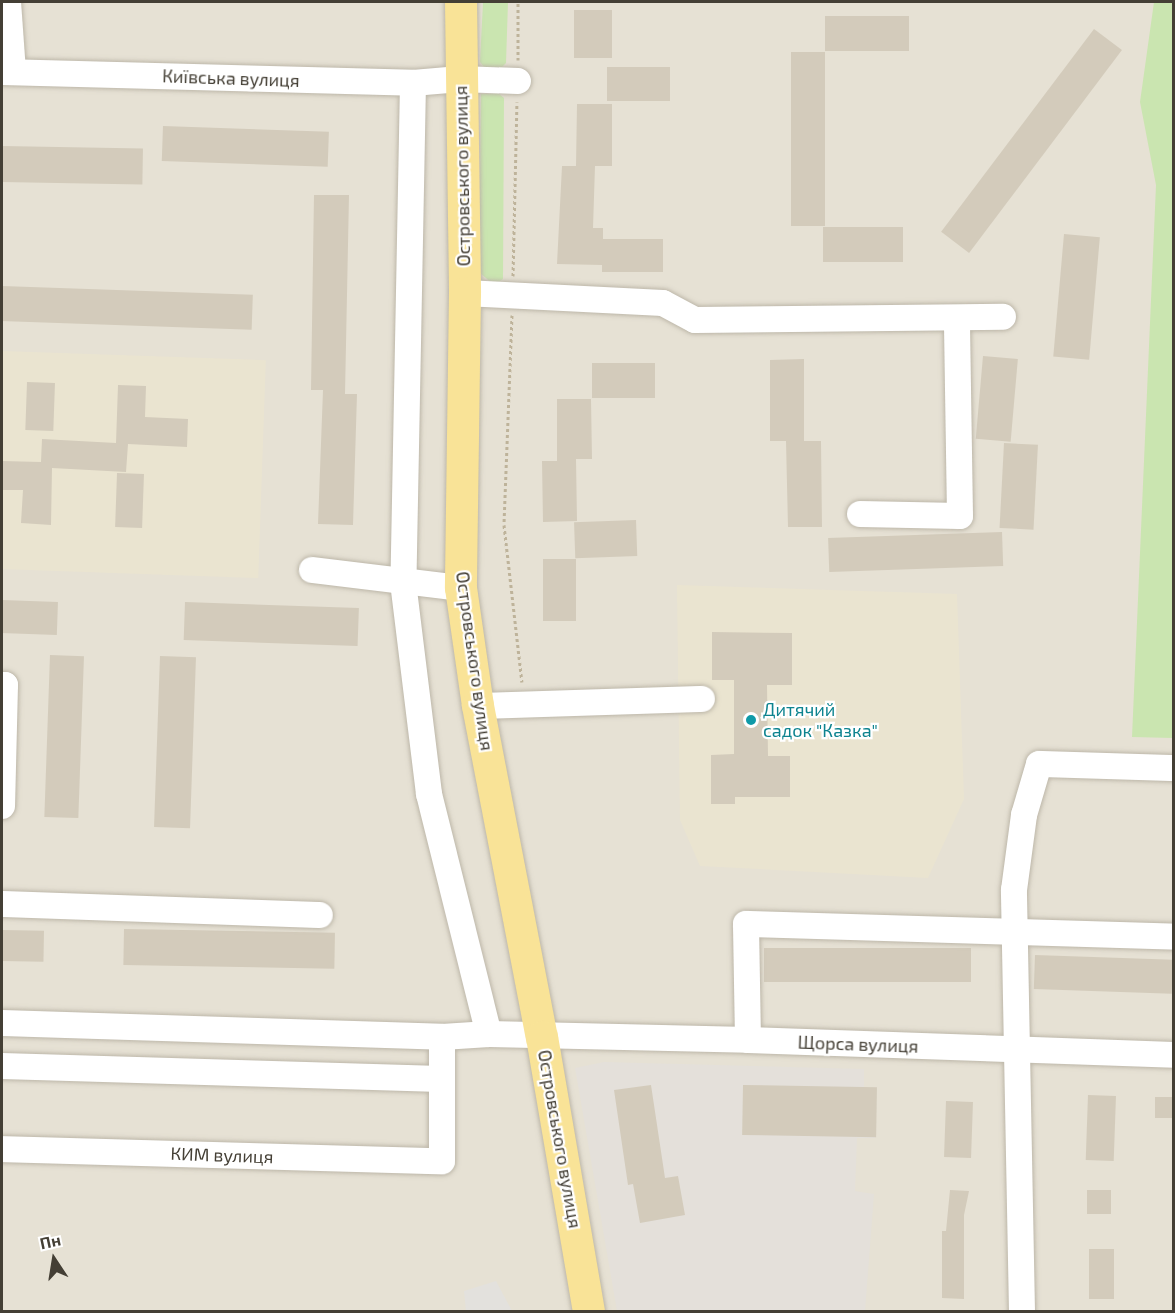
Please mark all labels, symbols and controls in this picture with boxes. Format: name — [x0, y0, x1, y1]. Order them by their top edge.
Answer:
street label: Київська вулиця — [162, 65, 300, 91]
street label: Островського вулиця — [450, 85, 474, 267]
street label: Островського вулиця — [452, 570, 498, 752]
place label: Дитячий садок "Казка" — [763, 699, 878, 742]
marker: Дитячий садок "Казка" — [744, 713, 758, 727]
street label: Щорса вулиця — [797, 1031, 919, 1057]
street label: Островського вулиця — [534, 1048, 586, 1230]
street label: КИМ вулиця — [170, 1142, 274, 1168]
north arrow — [24, 1229, 84, 1289]
text: Пн — [38, 1229, 62, 1252]

